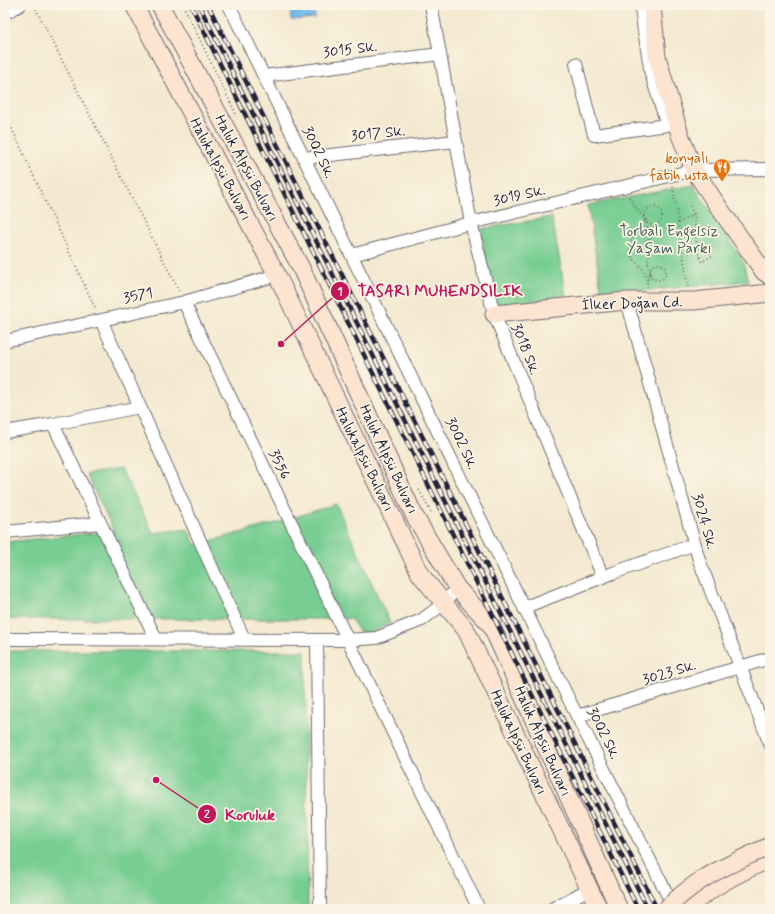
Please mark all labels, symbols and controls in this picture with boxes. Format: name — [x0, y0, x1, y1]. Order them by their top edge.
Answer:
street label: 3015 Sk. — [322, 37, 378, 63]
street label: Haluk Alpsü Bulvarı — [209, 111, 283, 226]
street label: Halukalpsü Bulvarı — [185, 115, 256, 224]
street label: 3017 Sk. — [350, 121, 406, 147]
street label: 3002 Sk. — [297, 123, 339, 182]
place label: konyalı fatih usta — [650, 149, 709, 186]
restaurant icon: konyalı fatih usta — [712, 157, 732, 182]
street label: 3019 Sk. — [491, 180, 547, 212]
park label: Torbalı Engelsiz Yaşam Parkı — [620, 222, 718, 259]
callout: TASARI MUHENDSILIK — [330, 277, 531, 305]
text: TASARI MUHENDSILIK — [358, 281, 523, 302]
street label: 3571 — [122, 283, 155, 309]
text: 1 — [337, 284, 343, 300]
street label: İlker Doğan Cd. — [581, 292, 683, 316]
street label: 3018 Sk. — [506, 321, 544, 378]
street label: Haluk Alpsü Bulvarı — [354, 401, 422, 517]
street label: Halukalpsü Bulvarı — [330, 404, 398, 515]
street label: 3002 Sk. — [440, 414, 482, 473]
street label: 3556 — [263, 446, 295, 483]
street label: 3024 Sk. — [687, 491, 722, 551]
street label: 3023 Sk. — [640, 655, 699, 691]
street label: Haluk Alpsü Bulvarı — [509, 683, 575, 800]
street label: Halukalpsü Bulvarı — [485, 687, 551, 798]
street label: 3002 Sk. — [582, 704, 625, 763]
callout: Koruluk — [197, 800, 283, 828]
text: Koruluk — [225, 805, 275, 826]
text: 2 — [204, 807, 210, 823]

